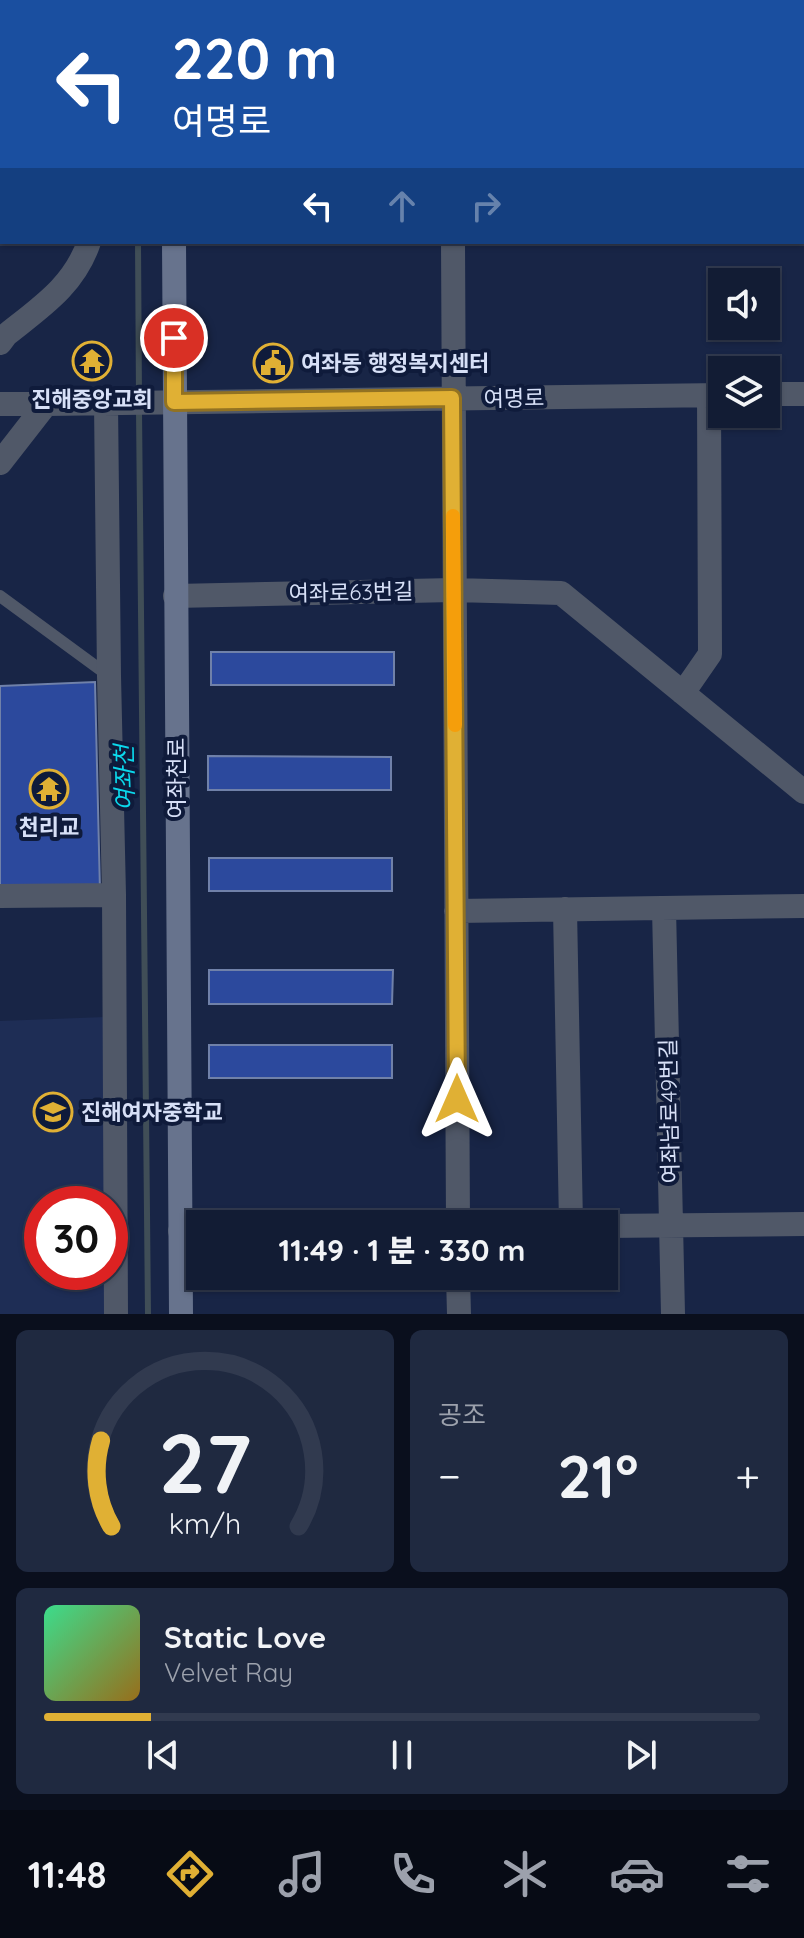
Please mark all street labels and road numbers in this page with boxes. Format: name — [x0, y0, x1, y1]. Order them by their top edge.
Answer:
street label: 여명로 — [483, 383, 545, 413]
street label: 여좌로63번길 — [288, 577, 414, 607]
street label: 여좌천로 — [162, 738, 190, 818]
street label: 여좌남로49번길 — [654, 1038, 684, 1184]

